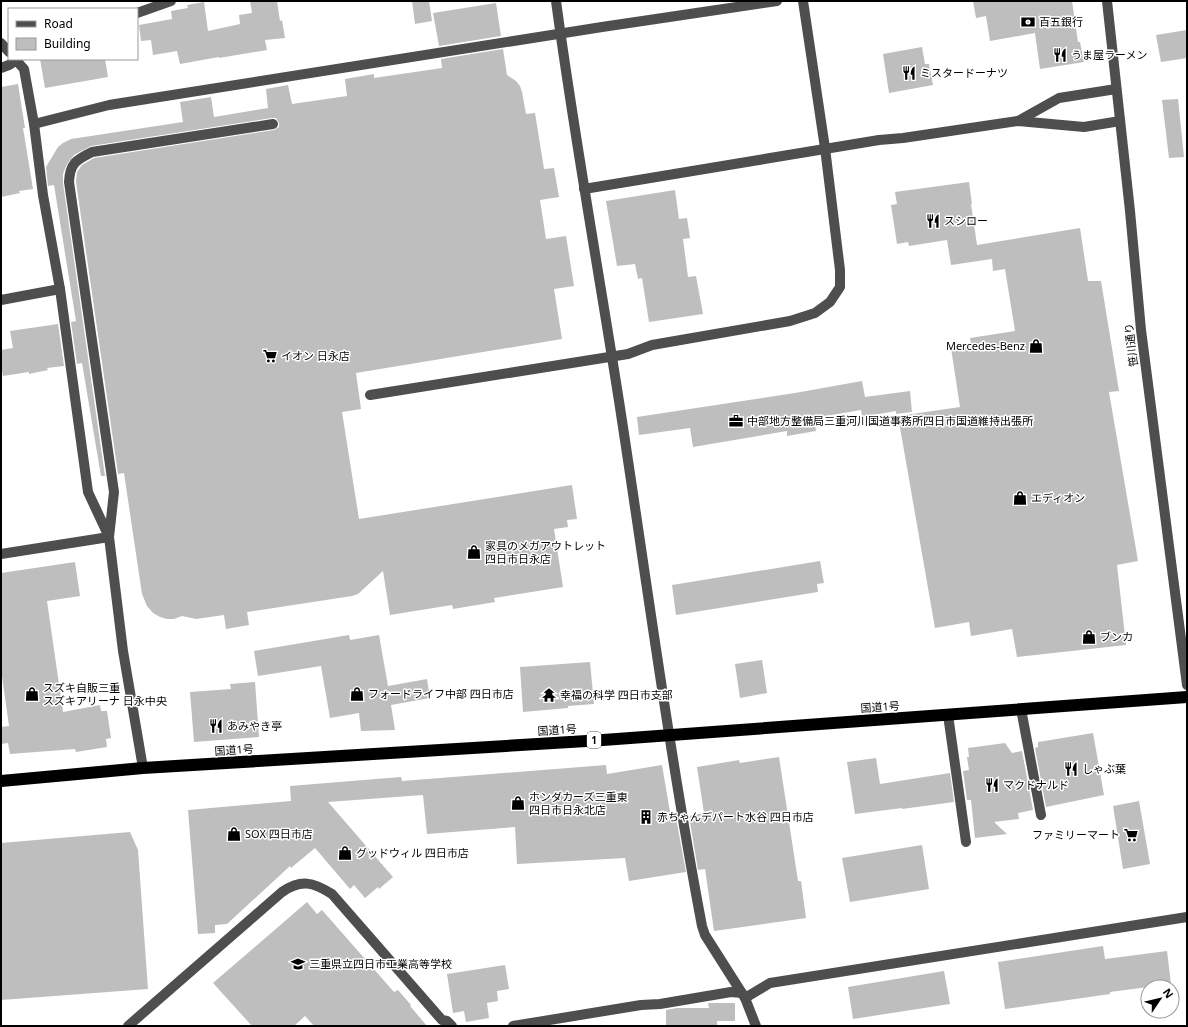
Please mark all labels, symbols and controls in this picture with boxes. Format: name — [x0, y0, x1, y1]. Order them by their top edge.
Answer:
legend — [8, 8, 138, 60]
bank icon: 百五銀行 — [1020, 14, 1036, 30]
place label: 百五銀行 — [1039, 14, 1083, 29]
text: Road — [44, 15, 73, 32]
text: Building — [44, 35, 91, 52]
restaurant icon: うま屋ラーメン — [1052, 47, 1068, 63]
place label: うま屋ラーメン — [1071, 47, 1148, 62]
restaurant icon: ミスタードーナツ — [901, 65, 917, 81]
place label: ミスタードーナツ — [920, 65, 1008, 80]
restaurant icon: スシロー — [925, 213, 941, 229]
place label: スシロー — [944, 213, 988, 228]
street label: 笹川通り — [1120, 322, 1141, 368]
place label: Mercedes-Benz — [946, 338, 1025, 353]
shop icon: Mercedes-Benz — [1028, 338, 1044, 354]
supermarket icon: イオン 日永店 — [262, 348, 278, 364]
place label: イオン 日永店 — [281, 348, 350, 363]
office icon: 中部地方整備局三重河川国道事務所四日市国道維持出張所 — [728, 413, 744, 429]
place label: 中部地方整備局三重河川国道事務所四日市国道維持出張所 — [747, 413, 1034, 428]
shop icon: エディオン — [1012, 490, 1028, 506]
place label: エディオン — [1031, 490, 1085, 505]
place label: 家具のメガアウトレット 四日市日永店 — [485, 538, 606, 566]
shop icon: 家具のメガアウトレット 四日市日永店 — [466, 544, 482, 560]
shop icon: ブンカ — [1081, 629, 1097, 645]
place label: ブンカ — [1100, 629, 1133, 644]
place label: スズキ自販三重 スズキアリーナ 日永中央 — [43, 680, 168, 708]
shop icon: スズキ自販三重 スズキアリーナ 日永中央 — [24, 686, 40, 702]
shop icon: フォードライフ中部 四日市店 — [349, 686, 365, 702]
place label: フォードライフ中部 四日市店 — [368, 686, 514, 701]
temple icon: 幸福の科学 四日市支部 — [541, 687, 557, 703]
place label: 幸福の科学 四日市支部 — [560, 687, 673, 702]
street label: 国道1号 — [860, 698, 900, 715]
restaurant icon: あみやき亭 — [208, 718, 224, 734]
place label: あみやき亭 — [227, 718, 282, 733]
street label: 国道1号 — [537, 721, 577, 738]
road number: 1 — [587, 732, 601, 748]
street label: 国道1号 — [214, 741, 254, 758]
restaurant icon: しゃぶ葉 — [1063, 761, 1079, 777]
place label: しゃぶ葉 — [1082, 761, 1126, 776]
restaurant icon: マクドナルド — [984, 777, 1000, 793]
place label: マクドナルド — [1003, 777, 1069, 792]
place label: ホンダカーズ三重東 四日市日永北店 — [529, 789, 627, 817]
shop icon: ホンダカーズ三重東 四日市日永北店 — [510, 795, 526, 811]
building icon: 赤ちゃんデパート水谷 四日市店 — [638, 809, 654, 825]
place label: 赤ちゃんデパート水谷 四日市店 — [657, 809, 814, 824]
shop icon: SOX 四日市店 — [226, 826, 242, 842]
place label: SOX 四日市店 — [245, 826, 313, 841]
place label: ファミリーマート — [1032, 827, 1120, 842]
supermarket icon: ファミリーマート — [1123, 827, 1139, 843]
shop icon: グッドウィル 四日市店 — [337, 845, 353, 861]
place label: グッドウィル 四日市店 — [356, 845, 469, 860]
school or university icon: 三重県立四日市工業高等学校 — [290, 956, 306, 972]
place label: 三重県立四日市工業高等学校 — [309, 956, 452, 971]
north arrow — [1140, 979, 1180, 1019]
text: N — [1160, 985, 1177, 1001]

